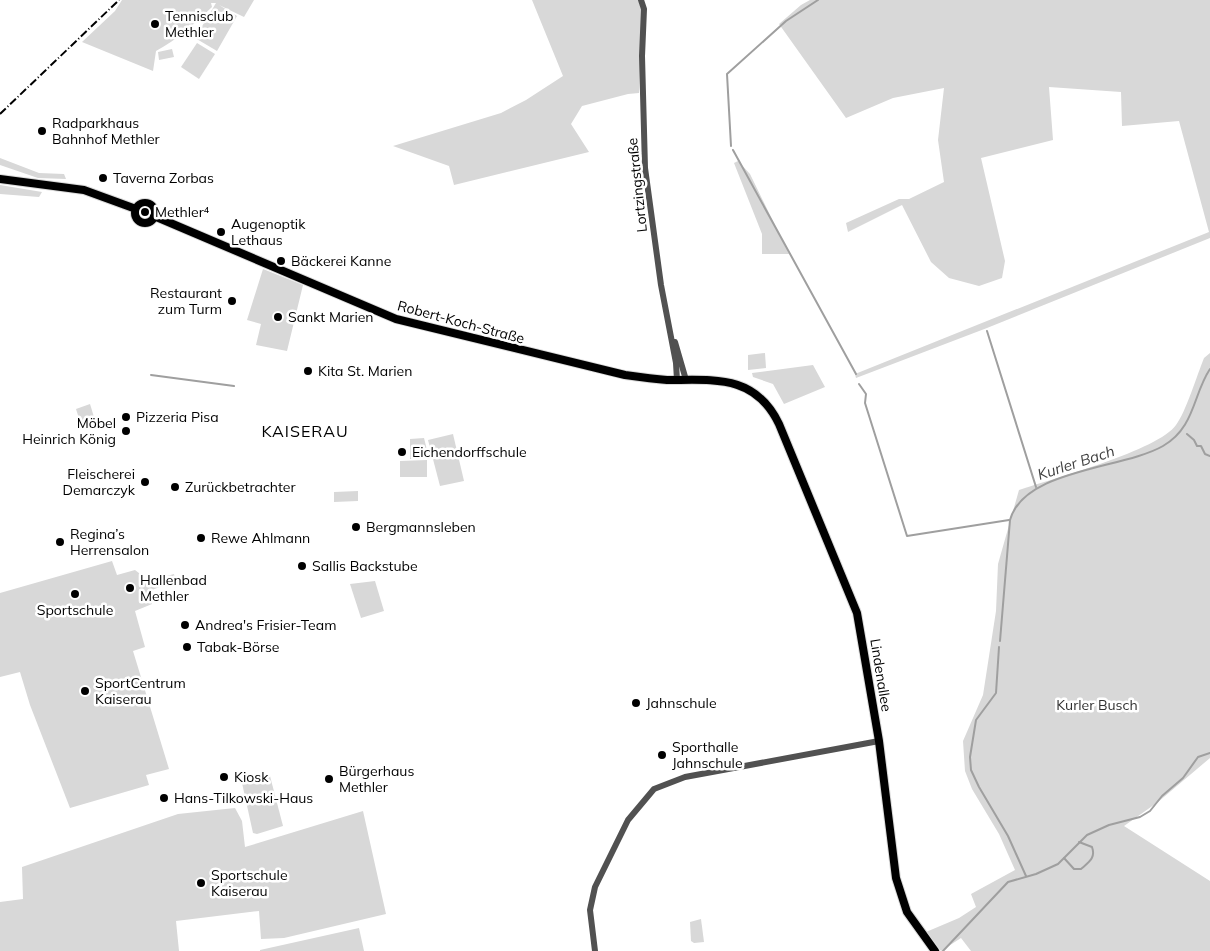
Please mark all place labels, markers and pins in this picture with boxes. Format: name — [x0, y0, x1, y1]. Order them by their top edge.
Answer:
place label: Tennisclub Methler — [165, 7, 233, 41]
marker: Tennisclub Methler — [149, 18, 161, 30]
place label: Radparkhaus Bahnhof Methler — [52, 114, 161, 148]
marker: Radparkhaus Bahnhof Methler — [36, 125, 48, 137]
place label: Taverna Zorbas — [113, 169, 214, 187]
marker: Taverna Zorbas — [97, 172, 109, 184]
place label: Methler⁴ — [155, 203, 210, 221]
marker: Methler⁴ — [139, 206, 151, 218]
place label: Augenoptik Lethaus — [231, 215, 306, 249]
marker: Augenoptik Lethaus — [215, 226, 227, 238]
place label: Bäckerei Kanne — [291, 252, 391, 270]
marker: Bäckerei Kanne — [275, 255, 287, 267]
place label: Restaurant zum Turm — [150, 284, 222, 318]
marker: Restaurant zum Turm — [226, 295, 238, 307]
place label: Sankt Marien — [288, 308, 374, 326]
marker: Sankt Marien — [272, 311, 284, 323]
place label: Kita St. Marien — [318, 362, 412, 380]
marker: Kita St. Marien — [302, 365, 314, 377]
place label: Pizzeria Pisa — [136, 408, 219, 426]
marker: Pizzeria Pisa — [120, 411, 132, 423]
place label: Möbel Heinrich König — [22, 414, 116, 448]
marker: Möbel Heinrich König — [120, 425, 132, 437]
place label: Eichendorffschule — [412, 443, 527, 461]
marker: Eichendorffschule — [396, 446, 408, 458]
place label: Fleischerei Demarczyk — [62, 465, 136, 499]
marker: Fleischerei Demarczyk — [139, 476, 151, 488]
place label: Zurückbetrachter — [185, 478, 296, 496]
marker: Zurückbetrachter — [169, 481, 181, 493]
place label: Bergmannsleben — [366, 518, 476, 536]
marker: Bergmannsleben — [350, 521, 362, 533]
place label: Regina’s Herrensalon — [70, 525, 149, 559]
place label: Rewe Ahlmann — [211, 529, 310, 547]
marker: Rewe Ahlmann — [195, 532, 207, 544]
marker: Regina’s Herrensalon — [54, 536, 66, 548]
place label: Sallis Backstube — [312, 557, 418, 575]
marker: Sallis Backstube — [296, 560, 308, 572]
place label: Hallenbad Methler — [140, 571, 207, 605]
marker: Hallenbad Methler — [124, 582, 136, 594]
marker: Sportschule — [69, 588, 81, 600]
place label: Sportschule — [37, 601, 113, 619]
place label: Andrea's Frisier-Team — [195, 616, 336, 634]
marker: Andrea's Frisier-Team — [179, 619, 191, 631]
place label: Tabak-Börse — [197, 638, 279, 656]
marker: Tabak-Börse — [181, 641, 193, 653]
place label: SportCentrum Kaiserau — [95, 674, 186, 708]
marker: SportCentrum Kaiserau — [79, 685, 91, 697]
place label: Jahnschule — [646, 694, 717, 712]
marker: Jahnschule — [630, 697, 642, 709]
place label: Sporthalle Jahnschule — [672, 738, 743, 772]
marker: Sporthalle Jahnschule — [656, 749, 668, 761]
place label: Bürgerhaus Methler — [339, 762, 414, 796]
place label: Kiosk — [234, 768, 269, 786]
marker: Kiosk — [218, 771, 230, 783]
marker: Bürgerhaus Methler — [323, 773, 335, 785]
place label: Hans-Tilkowski-Haus — [174, 789, 313, 807]
marker: Hans-Tilkowski-Haus — [158, 792, 170, 804]
place label: Sportschule Kaiserau — [211, 866, 288, 900]
marker: Sportschule Kaiserau — [195, 877, 207, 889]

